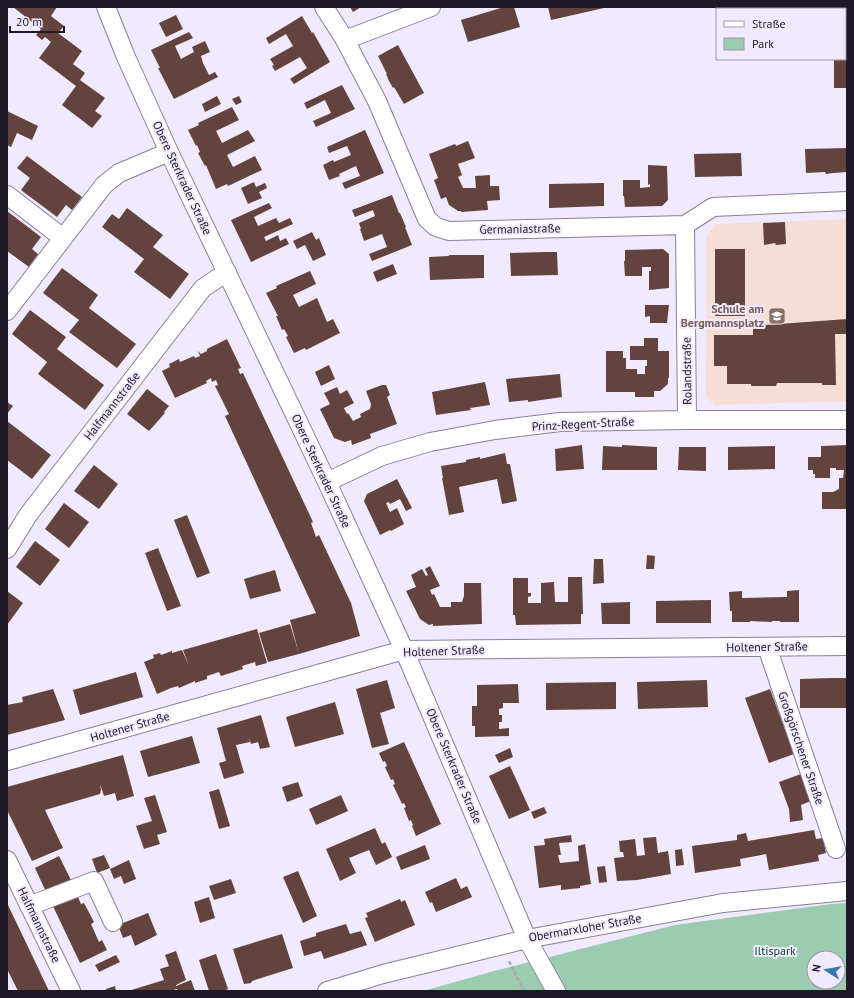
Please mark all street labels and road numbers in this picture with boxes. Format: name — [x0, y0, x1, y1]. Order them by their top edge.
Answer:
street label: Obere Sterkrader Straße — [149, 118, 215, 237]
street label: Germaniastraße — [479, 220, 561, 237]
street label: Rolandstraße — [678, 337, 695, 405]
street label: Halfmannstraße — [80, 369, 143, 443]
street label: Obere Sterkrader Straße — [288, 411, 354, 530]
street label: Prinz-Regent-Straße — [531, 413, 635, 434]
street label: Holtener Straße — [726, 638, 808, 655]
street label: Holtener Straße — [403, 642, 485, 659]
street label: Großgörschener Straße — [775, 689, 828, 806]
street label: Obere Sterkrader Straße — [423, 706, 486, 826]
street label: Holtener Straße — [89, 708, 171, 745]
street label: Halfmannstraße — [15, 884, 64, 965]
street label: Obermarxloher Straße — [527, 910, 643, 945]

